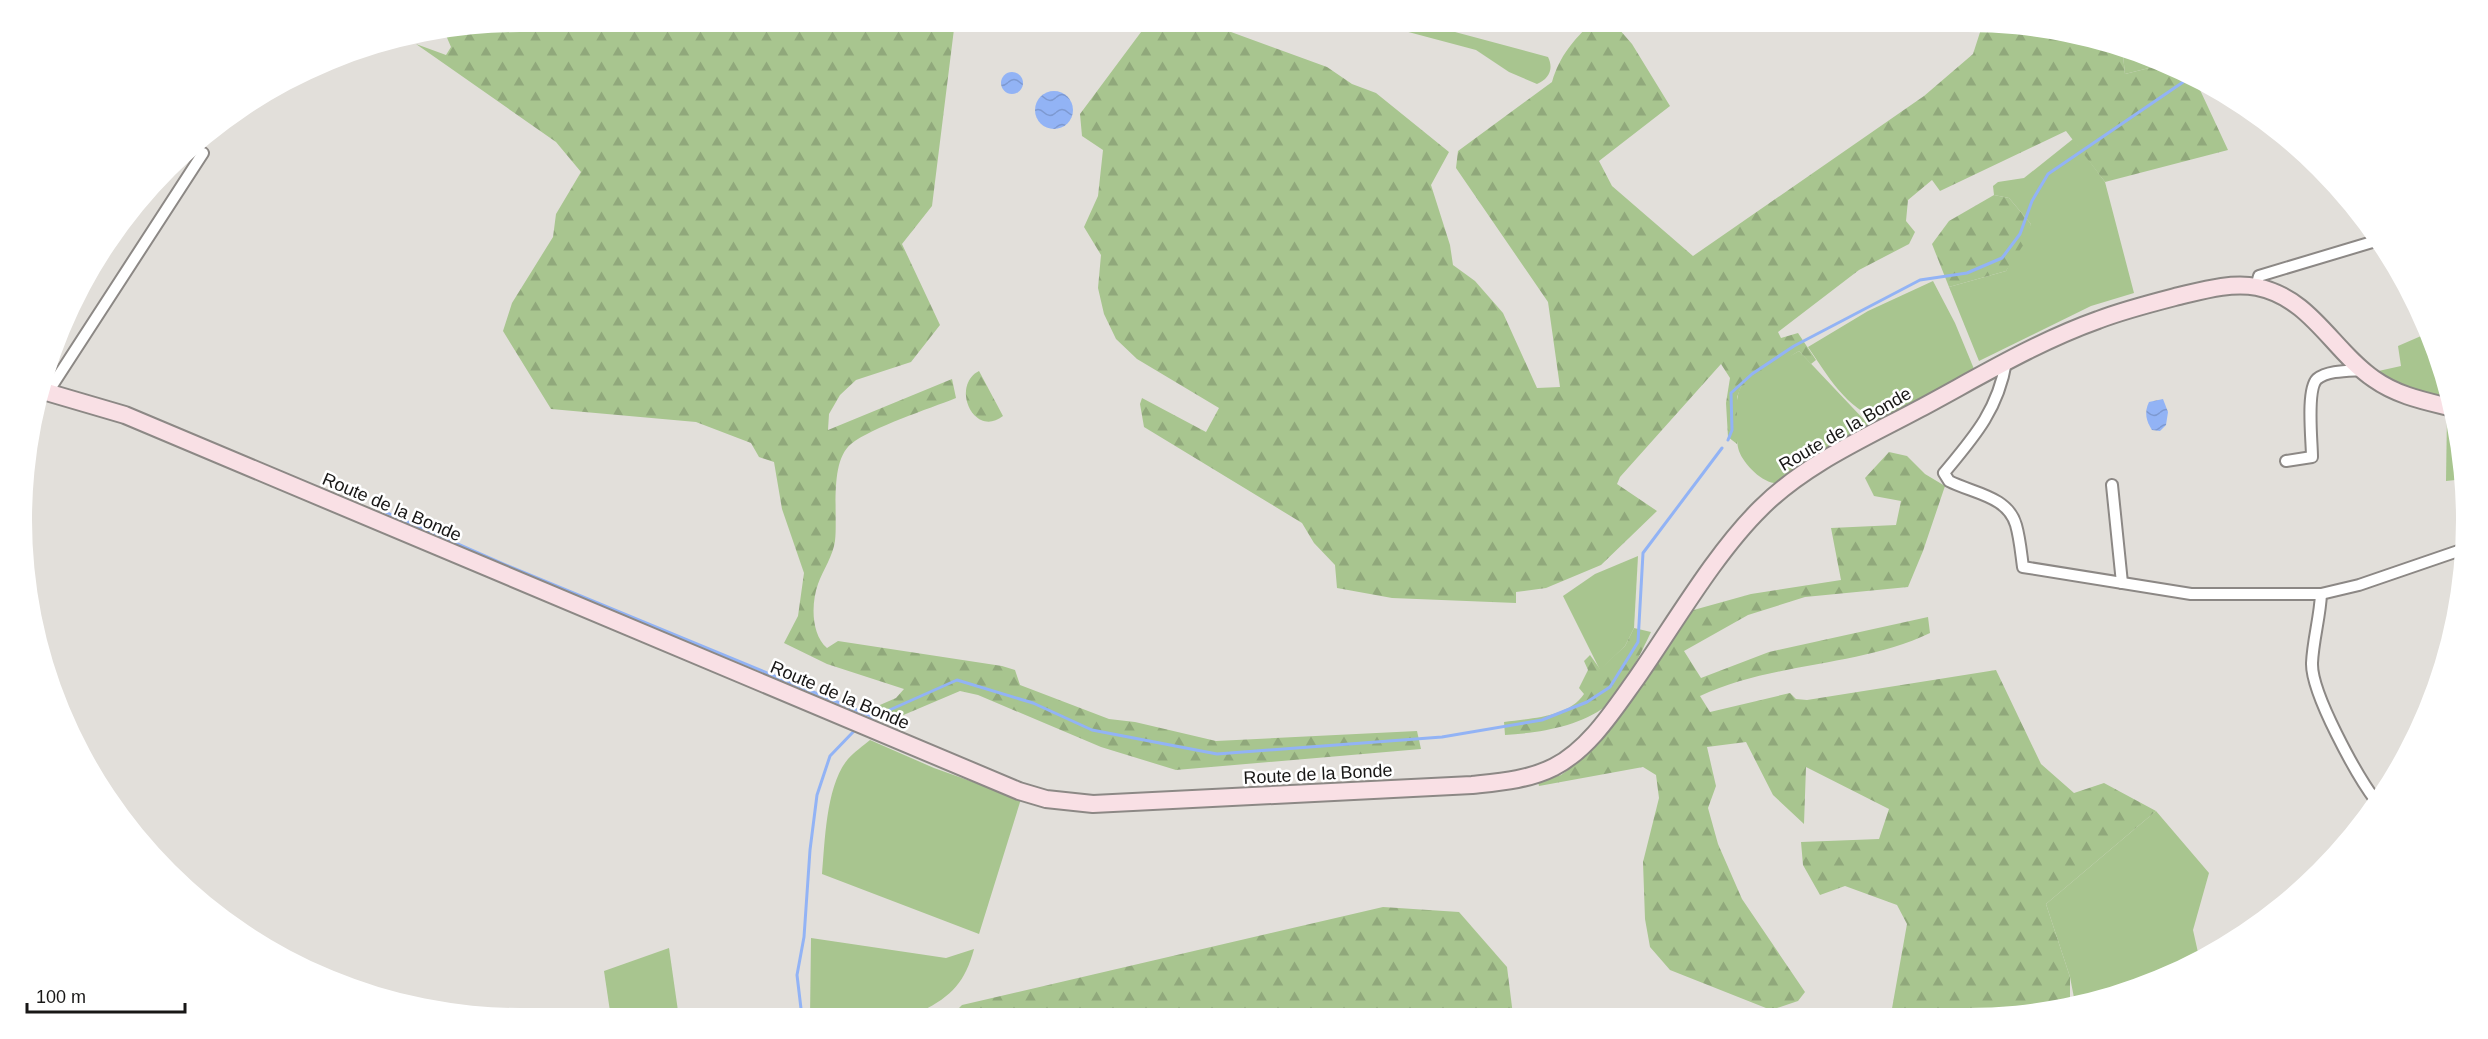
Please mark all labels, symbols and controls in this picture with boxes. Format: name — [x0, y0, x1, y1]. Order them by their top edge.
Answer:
street label: Route de la Bonde — [1775, 383, 1915, 475]
street label: Route de la Bonde — [319, 469, 465, 545]
street label: Route de la Bonde — [767, 657, 913, 733]
street label: Route de la Bonde — [1243, 760, 1393, 788]
scale bar — [27, 976, 184, 1014]
text: 100 m — [36, 987, 86, 1007]

